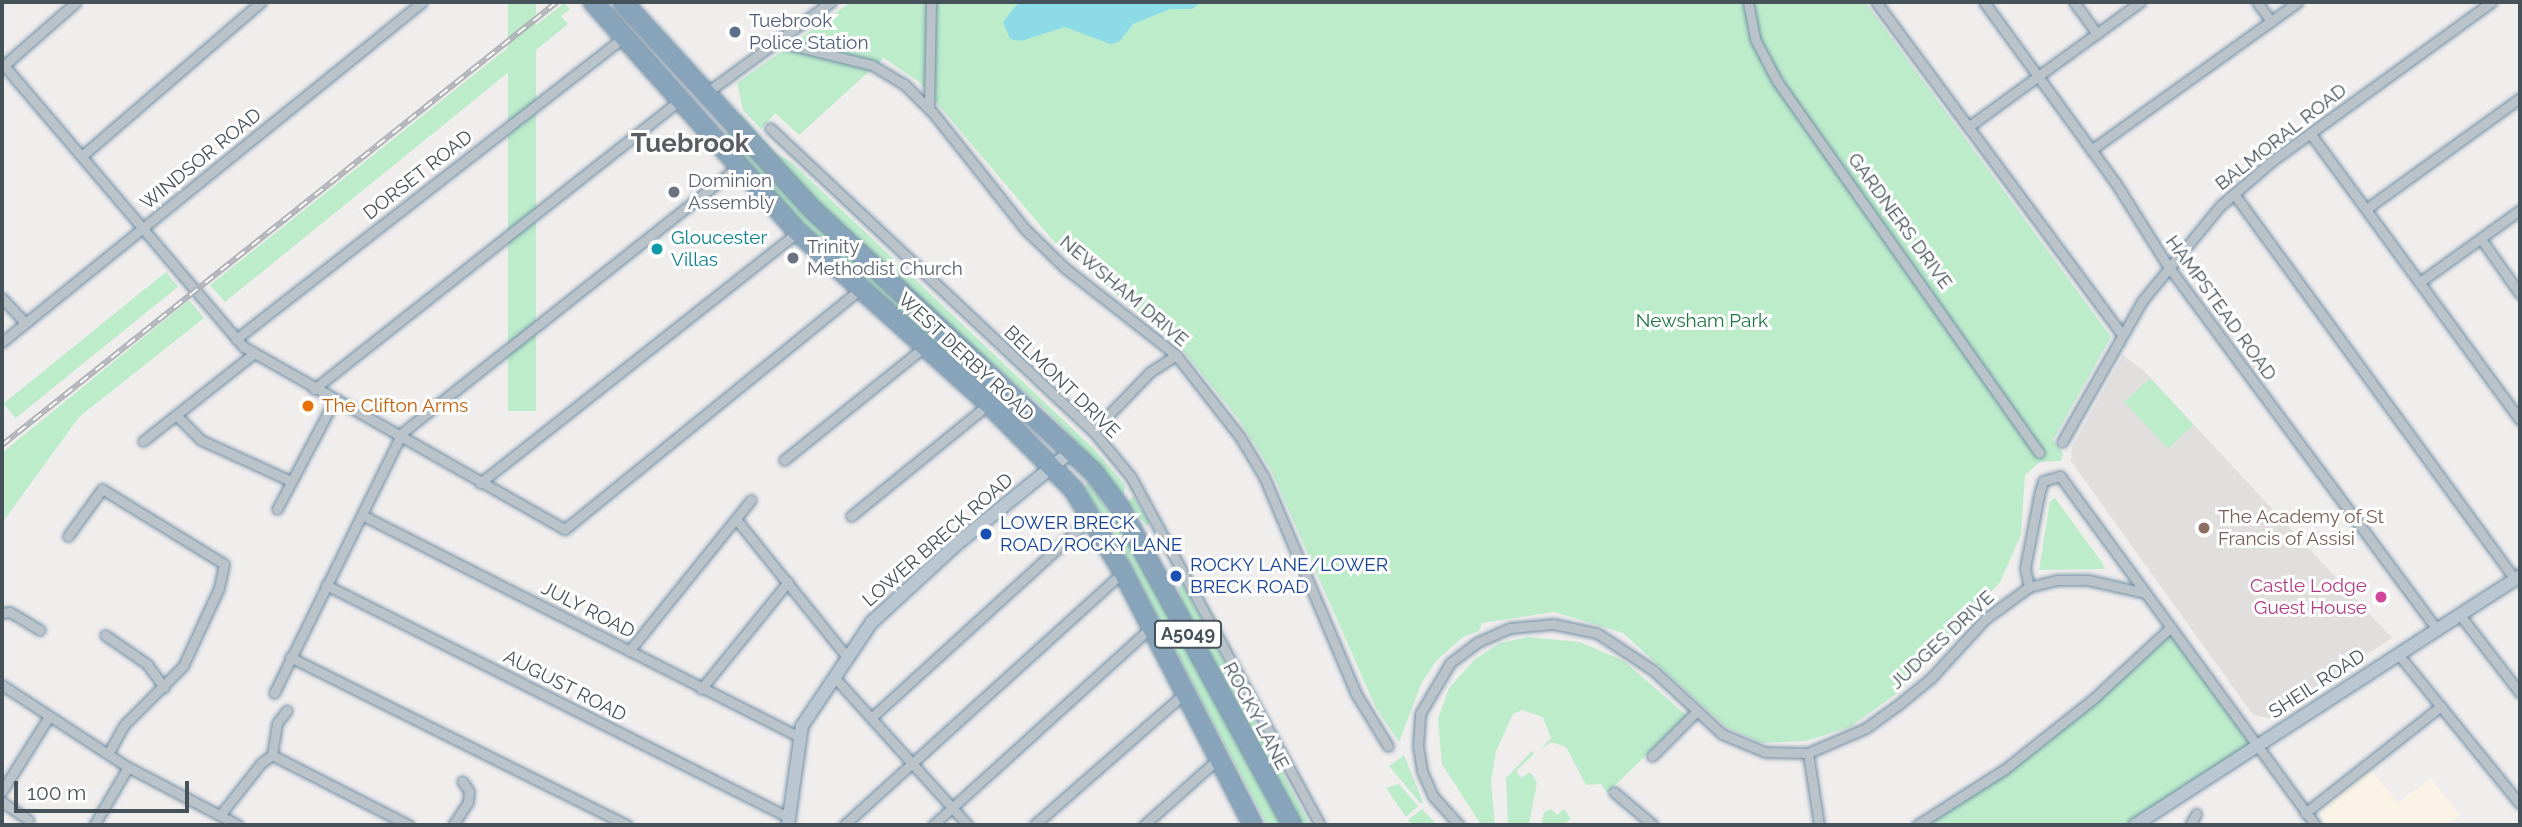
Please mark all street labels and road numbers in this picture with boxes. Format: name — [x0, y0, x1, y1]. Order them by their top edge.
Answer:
street label: BALMORAL ROAD — [2211, 78, 2351, 196]
street label: WINDSOR ROAD — [136, 103, 266, 215]
street label: DORSET ROAD — [359, 125, 477, 225]
street label: GARDNERS DRIVE — [1843, 149, 1957, 293]
street label: NEWSHAM DRIVE — [1055, 231, 1193, 351]
street label: HAMPSTEAD ROAD — [2161, 231, 2281, 385]
street label: WEST DERBY ROAD — [893, 288, 1039, 426]
street label: BELMONT DRIVE — [999, 321, 1125, 443]
street label: LOWER BRECK ROAD — [858, 468, 1018, 612]
street label: JULY ROAD — [537, 577, 639, 643]
street label: JUDGES DRIVE — [1885, 586, 1999, 694]
road number: A5049 — [1153, 620, 1223, 648]
street label: SHEIL ROAD — [2265, 644, 2369, 724]
street label: AUGUST ROAD — [500, 645, 630, 727]
street label: ROCKY LANE — [1218, 658, 1294, 774]

